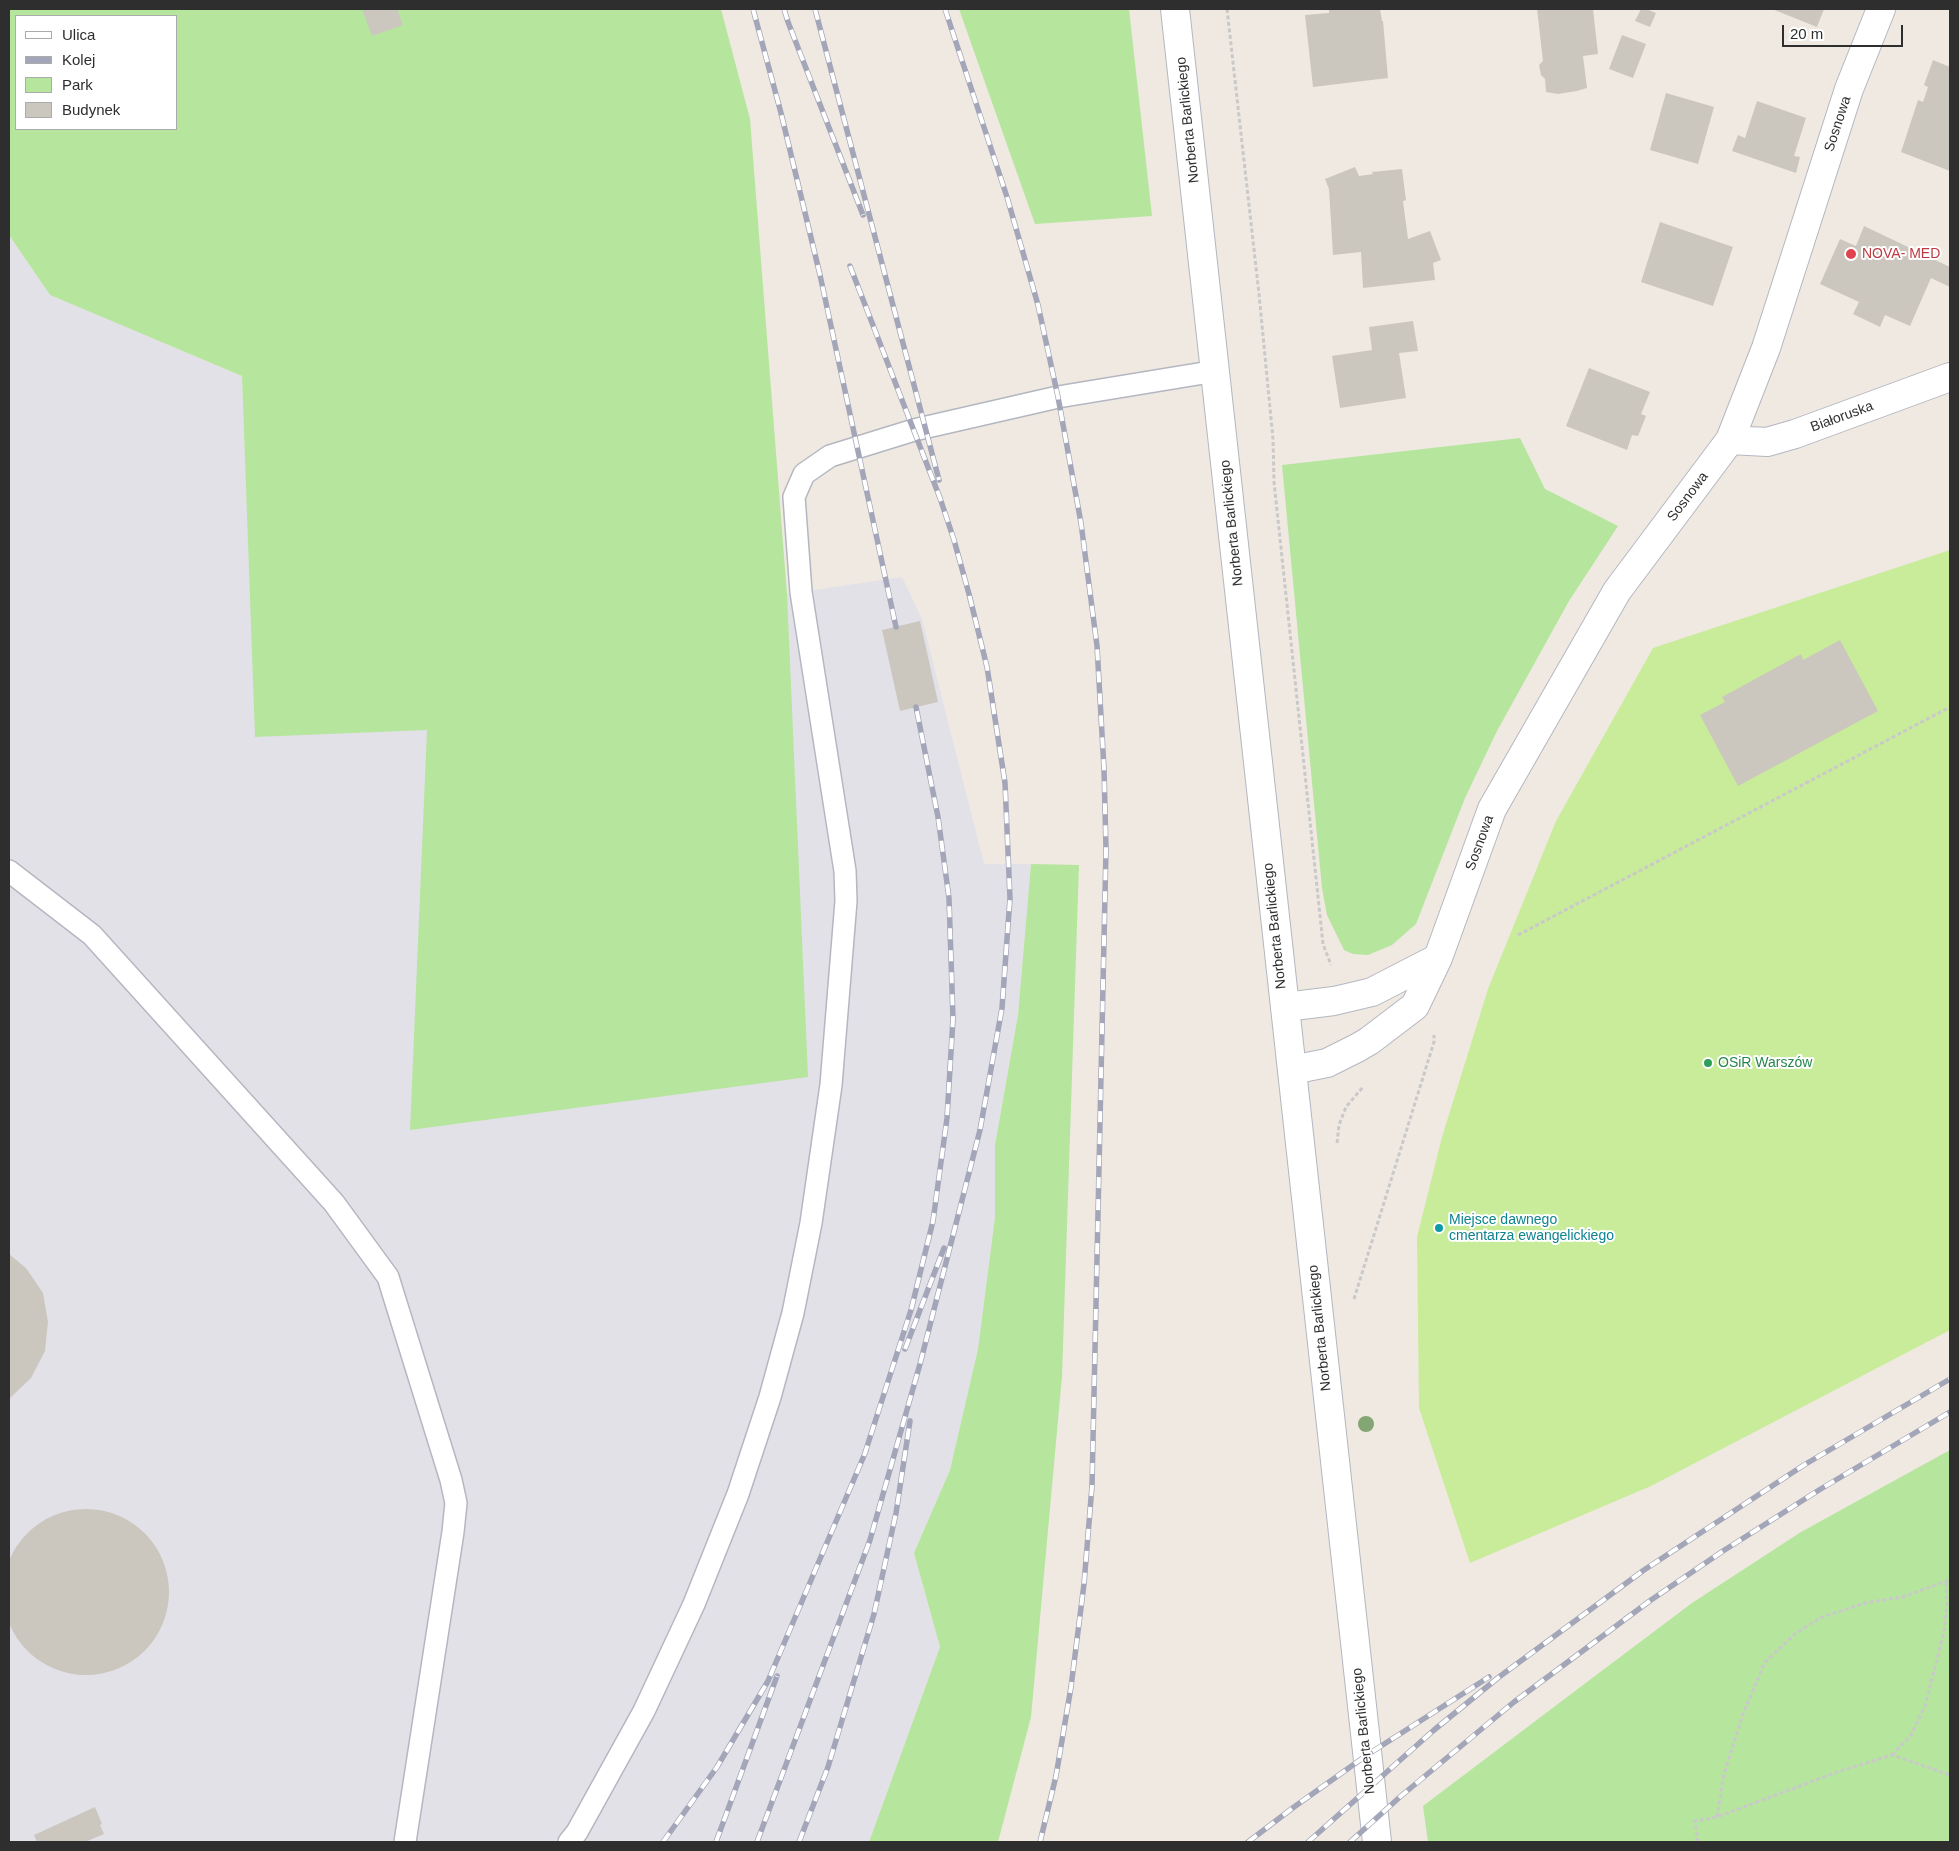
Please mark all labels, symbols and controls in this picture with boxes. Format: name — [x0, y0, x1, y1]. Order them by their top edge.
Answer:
legend — [15, 15, 178, 130]
scale bar — [1784, 15, 1905, 47]
text: 20 m — [1790, 25, 1823, 42]
text: Ulica — [62, 26, 95, 43]
text: Kolej — [62, 51, 95, 68]
street label: Norberta Barlickiego — [1173, 56, 1203, 184]
text: Park — [62, 76, 93, 93]
street label: Sosnowa — [1821, 94, 1855, 154]
text: Budynek — [62, 101, 120, 118]
place label: NOVA- MED — [1862, 246, 1940, 262]
marker: NOVA- MED — [1844, 247, 1858, 261]
street label: Białoruska — [1808, 398, 1876, 436]
street label: Norberta Barlickiego — [1217, 459, 1247, 587]
street label: Sosnowa — [1664, 469, 1712, 525]
street label: Sosnowa — [1462, 813, 1498, 873]
street label: Norberta Barlickiego — [1260, 862, 1290, 990]
place label: OSiR Warszów — [1718, 1055, 1812, 1071]
marker: OSiR Warszów — [1702, 1057, 1714, 1069]
place label: Miejsce dawnego cmentarza ewangelickiego — [1449, 1212, 1614, 1244]
marker: Miejsce dawnego cmentarza ewangelickiego — [1433, 1222, 1445, 1234]
street label: Norberta Barlickiego — [1305, 1264, 1335, 1392]
street label: Norberta Barlickiego — [1349, 1667, 1379, 1795]

